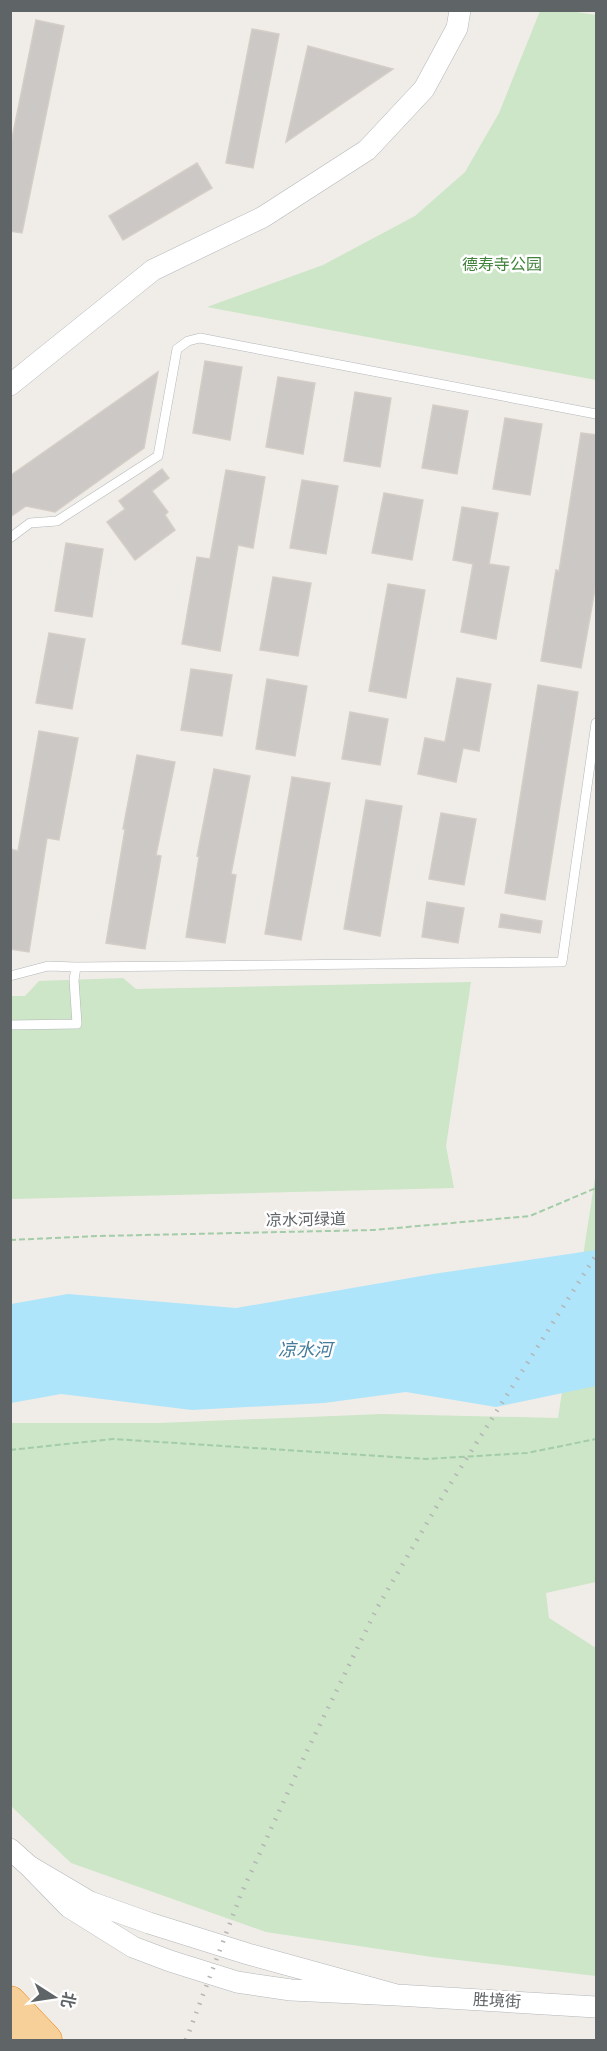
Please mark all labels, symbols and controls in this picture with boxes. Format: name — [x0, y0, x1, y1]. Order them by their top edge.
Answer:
park label: 德寿寺公园 — [462, 254, 542, 276]
street label: 凉水河绿道 — [266, 1208, 346, 1232]
water label: 凉水河 — [278, 1338, 335, 1363]
north arrow — [24, 1967, 84, 2027]
street label: 胜境街 — [472, 1989, 522, 2013]
text: 北 — [55, 1990, 80, 2010]

